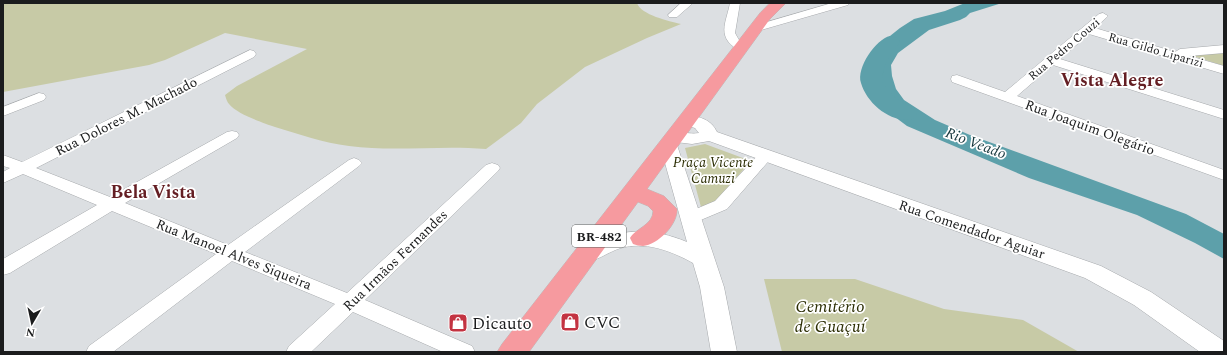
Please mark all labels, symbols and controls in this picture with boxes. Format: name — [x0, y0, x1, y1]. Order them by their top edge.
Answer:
street label: Rua Pedro Couzi — [1024, 13, 1105, 85]
street label: Rua Gildo Liparizi — [1106, 28, 1206, 73]
district label: Vista Alegre — [1061, 67, 1163, 94]
street label: Rua Dolores M. Machado — [51, 71, 201, 161]
street label: Rua Joaquim Olegário — [1022, 94, 1158, 161]
water label: Rio Veado — [942, 121, 1010, 166]
park label: Praça Vicente Camuzi — [673, 152, 753, 189]
district label: Bela Vista — [111, 179, 196, 206]
street label: Rua Comendador Aguiar — [896, 195, 1048, 265]
street label: Rua Irmãos Fernandes — [338, 205, 453, 316]
street label: Rua Manoel Alves Siqueira — [153, 214, 315, 295]
road number: BR-482 — [572, 225, 626, 247]
park label: Cemitério de Guaçuí — [794, 294, 868, 340]
north arrow — [12, 303, 52, 343]
place label: CVC — [584, 310, 620, 336]
place label: Dicauto — [472, 311, 532, 337]
shop icon: CVC — [559, 311, 581, 333]
shop icon: Dicauto — [447, 312, 469, 334]
text: N — [25, 323, 36, 341]

